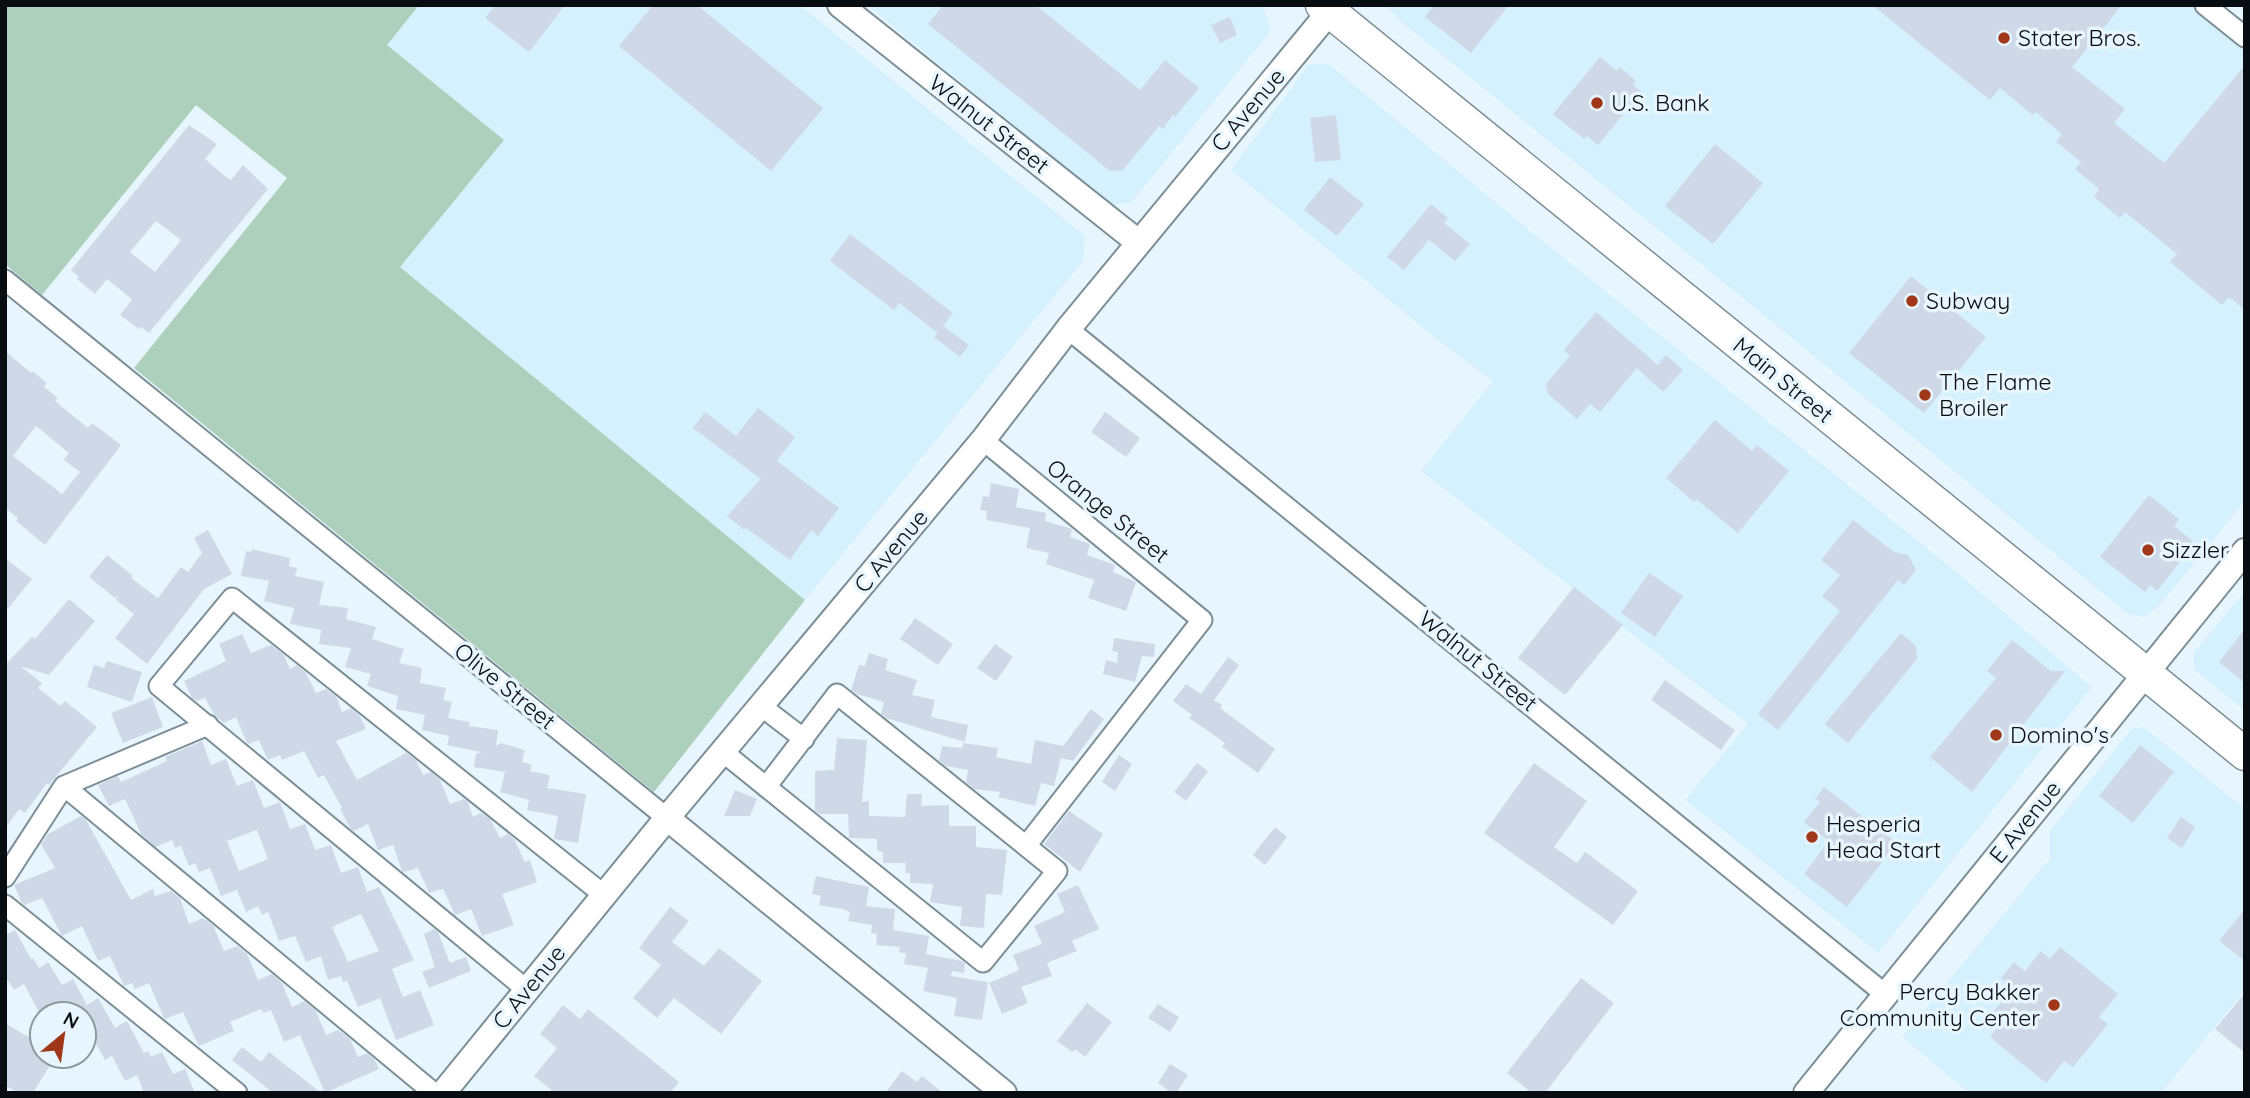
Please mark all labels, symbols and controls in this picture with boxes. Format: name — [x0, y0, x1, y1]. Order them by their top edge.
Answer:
place label: Stater Bros. — [2018, 23, 2141, 52]
marker: Stater Bros. — [1996, 30, 2012, 46]
street label: C Avenue — [1204, 62, 1291, 157]
street label: Walnut Street — [923, 68, 1055, 180]
place label: U.S. Bank — [1611, 88, 1709, 117]
marker: U.S. Bank — [1589, 95, 1605, 111]
place label: Subway — [1926, 286, 2010, 315]
marker: Subway — [1904, 293, 1920, 309]
street label: Main Street — [1727, 330, 1839, 429]
place label: The Flame Broiler — [1939, 367, 2051, 422]
marker: The Flame Broiler — [1917, 387, 1933, 403]
street label: Orange Street — [1041, 452, 1176, 569]
street label: C Avenue — [847, 503, 934, 598]
place label: Sizzler — [2162, 535, 2229, 564]
marker: Sizzler — [2140, 542, 2156, 558]
street label: Walnut Street — [1413, 604, 1544, 717]
street label: Olive Street — [449, 636, 562, 735]
place label: Domino's — [2010, 720, 2109, 749]
marker: Domino's — [1988, 727, 2004, 743]
street label: E Avenue — [1983, 774, 2067, 869]
place label: Hesperia Head Start — [1826, 809, 1941, 864]
marker: Hesperia Head Start — [1804, 829, 1820, 845]
street label: C Avenue — [486, 939, 571, 1035]
place label: Percy Bakker Community Center — [1840, 977, 2040, 1032]
marker: Percy Bakker Community Center — [2046, 997, 2062, 1013]
north arrow — [28, 1000, 98, 1070]
text: N — [59, 1006, 83, 1034]

